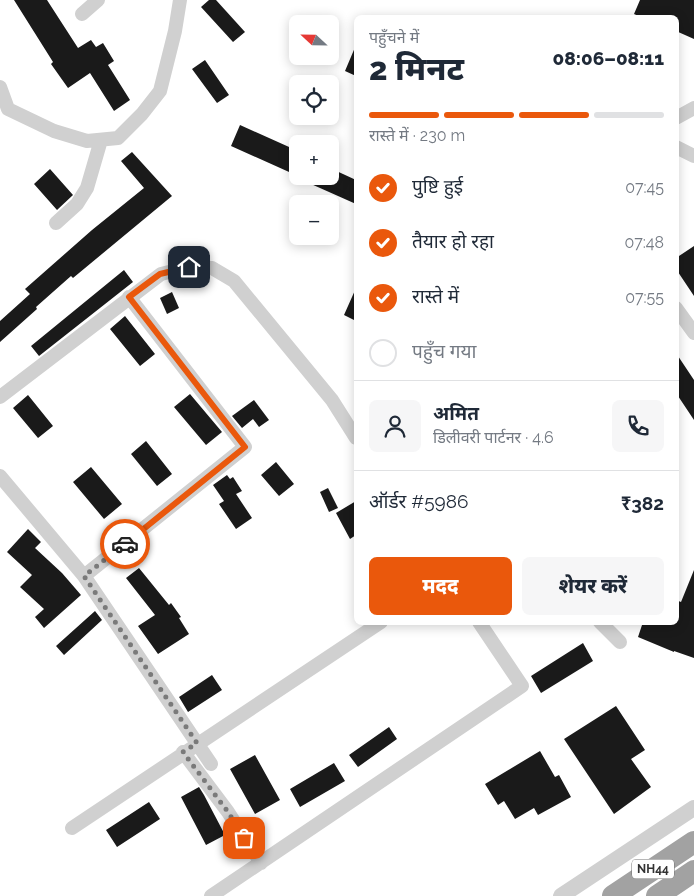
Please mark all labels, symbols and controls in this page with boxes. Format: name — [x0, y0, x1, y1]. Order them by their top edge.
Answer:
north arrow — [289, 15, 339, 65]
map controls — [289, 15, 339, 245]
text: पहुँचने में — [369, 28, 419, 47]
text: 08:06–08:11 — [553, 47, 664, 69]
text: 2 मिनट — [369, 50, 464, 87]
button: locate — [289, 75, 339, 125]
text: रास्ते में · 230 m — [369, 126, 465, 145]
button: + — [289, 135, 339, 185]
icon: check — [369, 174, 397, 202]
text: पुष्टि हुई — [412, 175, 463, 197]
text: 07:45 — [625, 178, 664, 197]
button: − — [289, 195, 339, 245]
icon: check — [369, 229, 397, 257]
text: तैयार हो रहा — [412, 230, 494, 252]
text: 07:48 — [625, 233, 664, 252]
pin — [168, 246, 210, 288]
icon: home — [175, 253, 203, 281]
icon: check — [369, 284, 397, 312]
text: रास्ते में — [412, 285, 459, 307]
text: 07:55 — [625, 288, 664, 307]
text: पहुँच गया — [412, 340, 476, 362]
button: person — [369, 400, 421, 452]
button: phone — [612, 400, 664, 452]
text: अमित — [433, 402, 479, 424]
text: डिलीवरी पार्टनर · 4.6 — [433, 428, 554, 447]
text: ऑर्डर #5986 — [369, 490, 468, 512]
text: ₹382 — [621, 492, 664, 514]
courier — [100, 519, 150, 569]
icon: car — [111, 530, 139, 558]
button: मदद — [369, 557, 512, 615]
button: शेयर करें — [522, 557, 664, 615]
pin — [223, 817, 265, 859]
icon: bag — [230, 824, 258, 852]
road number: NH44 — [632, 860, 674, 879]

